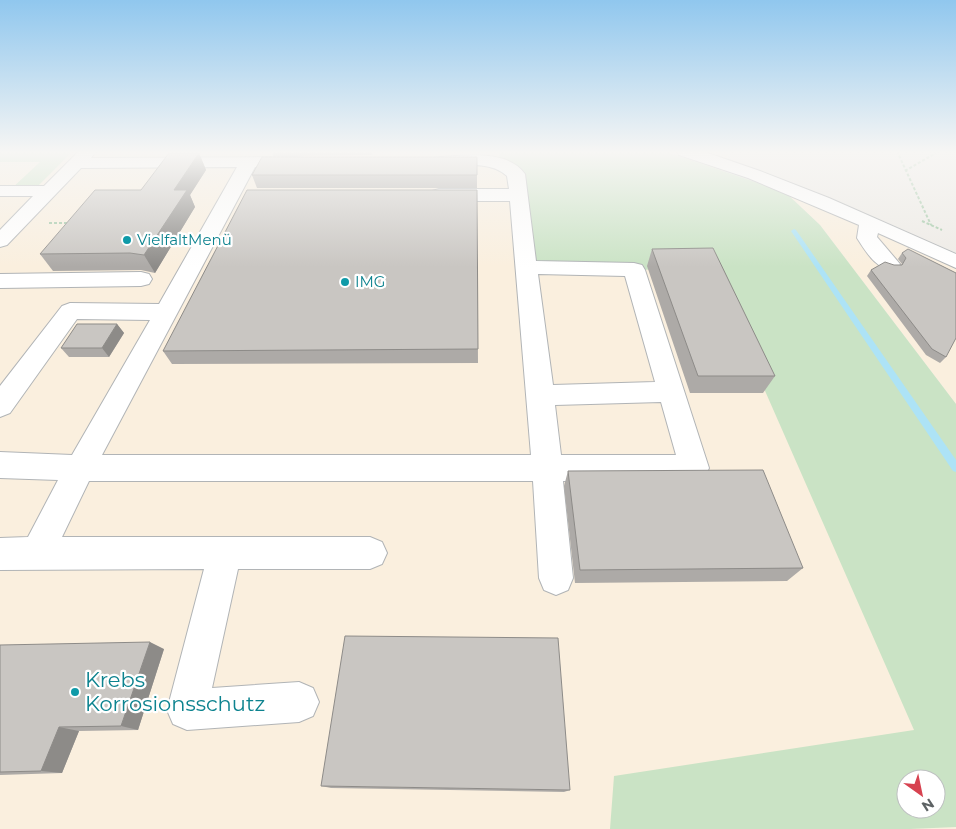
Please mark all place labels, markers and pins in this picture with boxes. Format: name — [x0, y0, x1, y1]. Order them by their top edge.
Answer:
place label: VielfaltMenü — [137, 230, 232, 249]
marker: VielfaltMenü — [121, 234, 133, 246]
place label: IMG — [355, 272, 385, 291]
marker: IMG — [339, 276, 351, 288]
place label: Krebs Korrosionsschutz — [85, 667, 265, 716]
marker: Krebs Korrosionsschutz — [69, 686, 81, 698]

